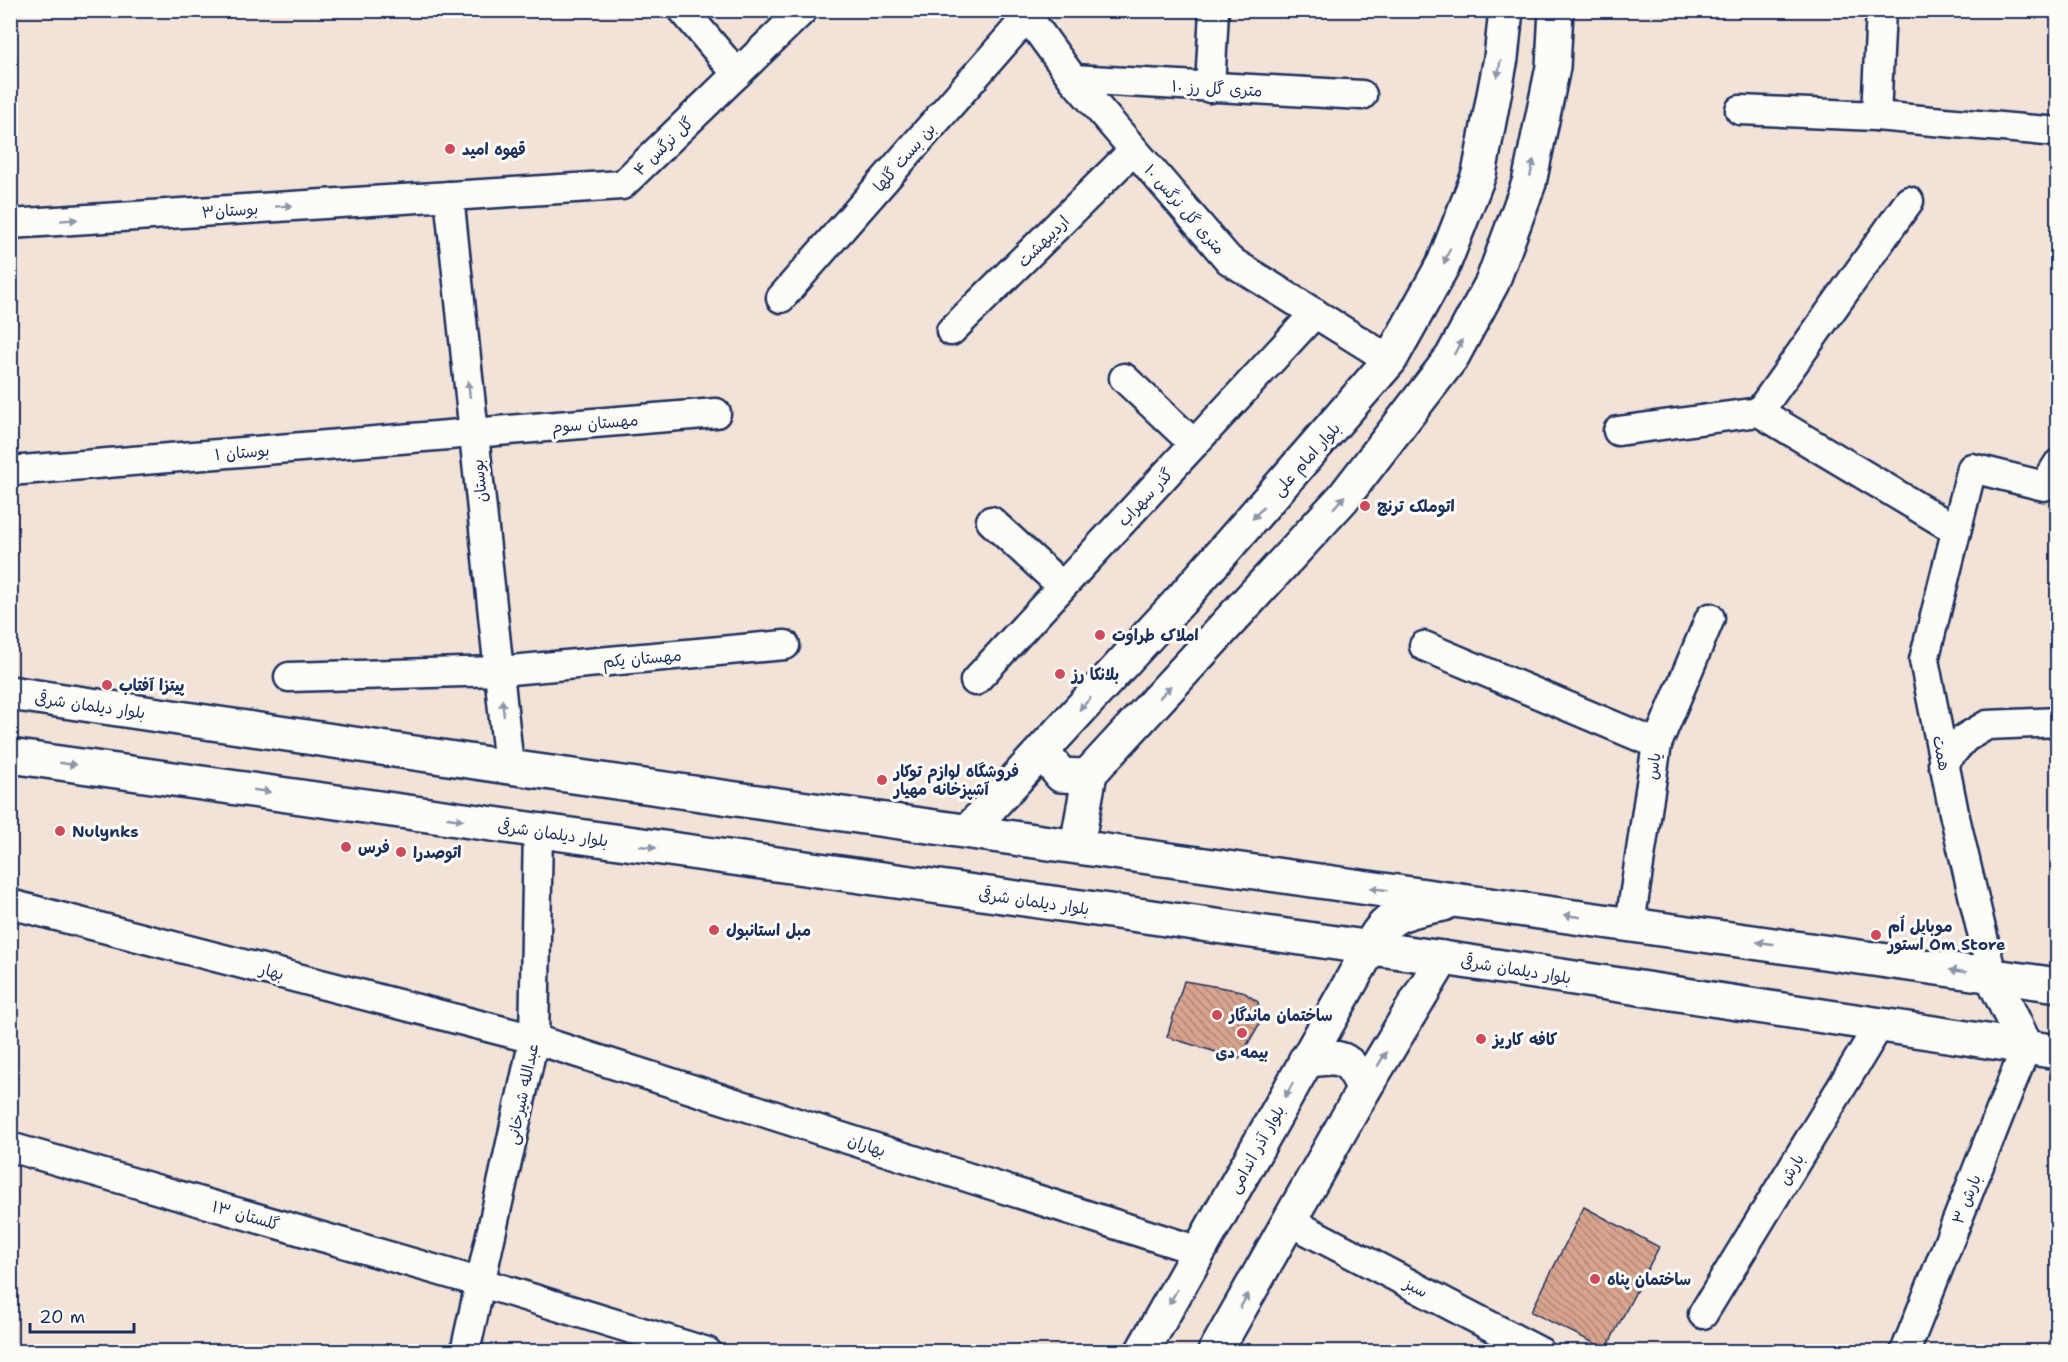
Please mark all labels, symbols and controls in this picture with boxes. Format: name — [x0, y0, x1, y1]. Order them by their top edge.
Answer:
one-way arrow — [1494, 59, 1503, 78]
street label: ۱۰ متری گل رز — [1171, 76, 1263, 101]
street label: گل نرگس ۴ — [629, 112, 698, 180]
street label: بن بست گلها — [869, 118, 940, 196]
place label: قهوه امید — [462, 139, 526, 161]
marker: قهوه امید — [443, 142, 457, 156]
one-way arrow — [1528, 158, 1537, 177]
street label: ۱۰ متری گل نرگس — [1140, 160, 1230, 259]
street label: بوستان۳ — [201, 198, 259, 223]
one-way arrow — [275, 202, 294, 211]
street label: اردیبهشت — [1013, 211, 1074, 272]
one-way arrow — [59, 215, 78, 225]
one-way arrow — [1442, 247, 1452, 265]
one-way arrow — [1453, 339, 1463, 356]
one-way arrow — [464, 380, 474, 399]
street label: مهستان سوم — [551, 409, 639, 440]
street label: بلوار امام علی — [1268, 418, 1346, 502]
street label: بوستان ۱ — [214, 440, 270, 465]
street label: بوستان — [467, 458, 492, 504]
street label: گذر سهراب — [1113, 464, 1178, 531]
one-way arrow — [1332, 495, 1345, 510]
place label: اتوملک ترنج — [1377, 496, 1455, 517]
marker: اتوملک ترنج — [1358, 499, 1372, 513]
one-way arrow — [1252, 505, 1265, 520]
place label: املاک طراوت — [1112, 625, 1199, 646]
marker: املاک طراوت — [1093, 628, 1107, 642]
street label: مهستان یکم — [602, 645, 683, 674]
place label: بلانکا رز — [1070, 664, 1119, 685]
marker: بلانکا رز — [1053, 667, 1067, 681]
place label: پیتزا آفتاب — [119, 675, 185, 696]
marker: پیتزا آفتاب — [100, 678, 114, 692]
one-way arrow — [1157, 685, 1171, 699]
street label: بلوار دیلمان شرقی — [33, 687, 147, 724]
one-way arrow — [1079, 696, 1092, 711]
one-way arrow — [498, 699, 508, 718]
street label: همت — [1928, 734, 1955, 773]
street label: یاس — [1641, 751, 1666, 781]
one-way arrow — [59, 760, 78, 769]
place label: فروشگاه لوازم توکار آشپزخانه مهیار — [892, 761, 1019, 800]
marker: فروشگاه لوازم توکار آشپزخانه مهیار — [875, 773, 889, 787]
one-way arrow — [252, 787, 271, 796]
one-way arrow — [445, 815, 464, 824]
street label: بلوار دیلمان شرقی — [496, 815, 610, 852]
place label: Nulynks — [72, 821, 139, 842]
marker: Nulynks — [53, 824, 67, 838]
place label: فرس — [358, 837, 390, 858]
marker: فرس — [339, 840, 353, 854]
place label: اتوصدرا — [413, 842, 461, 864]
one-way arrow — [638, 842, 657, 851]
marker: اتوصدرا — [394, 845, 408, 859]
street label: بلوار دیلمان شرقی — [977, 883, 1091, 920]
one-way arrow — [1369, 884, 1388, 894]
one-way arrow — [1562, 912, 1581, 921]
place label: موبایل اُم استور Om Store — [1886, 915, 2006, 955]
place label: مبل استانبول — [726, 920, 811, 941]
marker: مبل استانبول — [707, 923, 721, 937]
marker: موبایل اُم استور Om Store — [1869, 928, 1883, 942]
one-way arrow — [1755, 939, 1774, 948]
street label: بلوار دیلمان شرقی — [1459, 950, 1573, 989]
street label: بهار — [256, 958, 286, 985]
one-way arrow — [1948, 966, 1967, 975]
place label: ساختمان ماندگار — [1228, 1005, 1333, 1026]
marker: ساختمان ماندگار — [1210, 1008, 1224, 1022]
marker: بیمه دی — [1235, 1026, 1249, 1040]
place label: کافه کاریز — [1491, 1029, 1557, 1050]
marker: کافه کاریز — [1474, 1032, 1488, 1046]
street label: عبدالله شیرخانی — [502, 1042, 543, 1147]
place label: بیمه دی — [1216, 1042, 1268, 1063]
one-way arrow — [1377, 1051, 1388, 1067]
one-way arrow — [1284, 1082, 1294, 1099]
street label: بلوار آذر اندامی — [1224, 1101, 1289, 1197]
street label: بهاران — [845, 1130, 888, 1161]
street label: بارش — [1774, 1150, 1809, 1189]
street label: بارش ۳ — [1947, 1171, 1986, 1227]
street label: گلستان ۱۳ — [210, 1196, 282, 1235]
place label: ساختمان پناه — [1607, 1269, 1691, 1290]
street label: سبز — [1399, 1272, 1431, 1302]
marker: ساختمان پناه — [1588, 1272, 1602, 1286]
one-way arrow — [1168, 1289, 1178, 1306]
one-way arrow — [1239, 1292, 1249, 1309]
scale bar — [30, 1296, 134, 1334]
text: 20 m — [39, 1305, 85, 1329]

